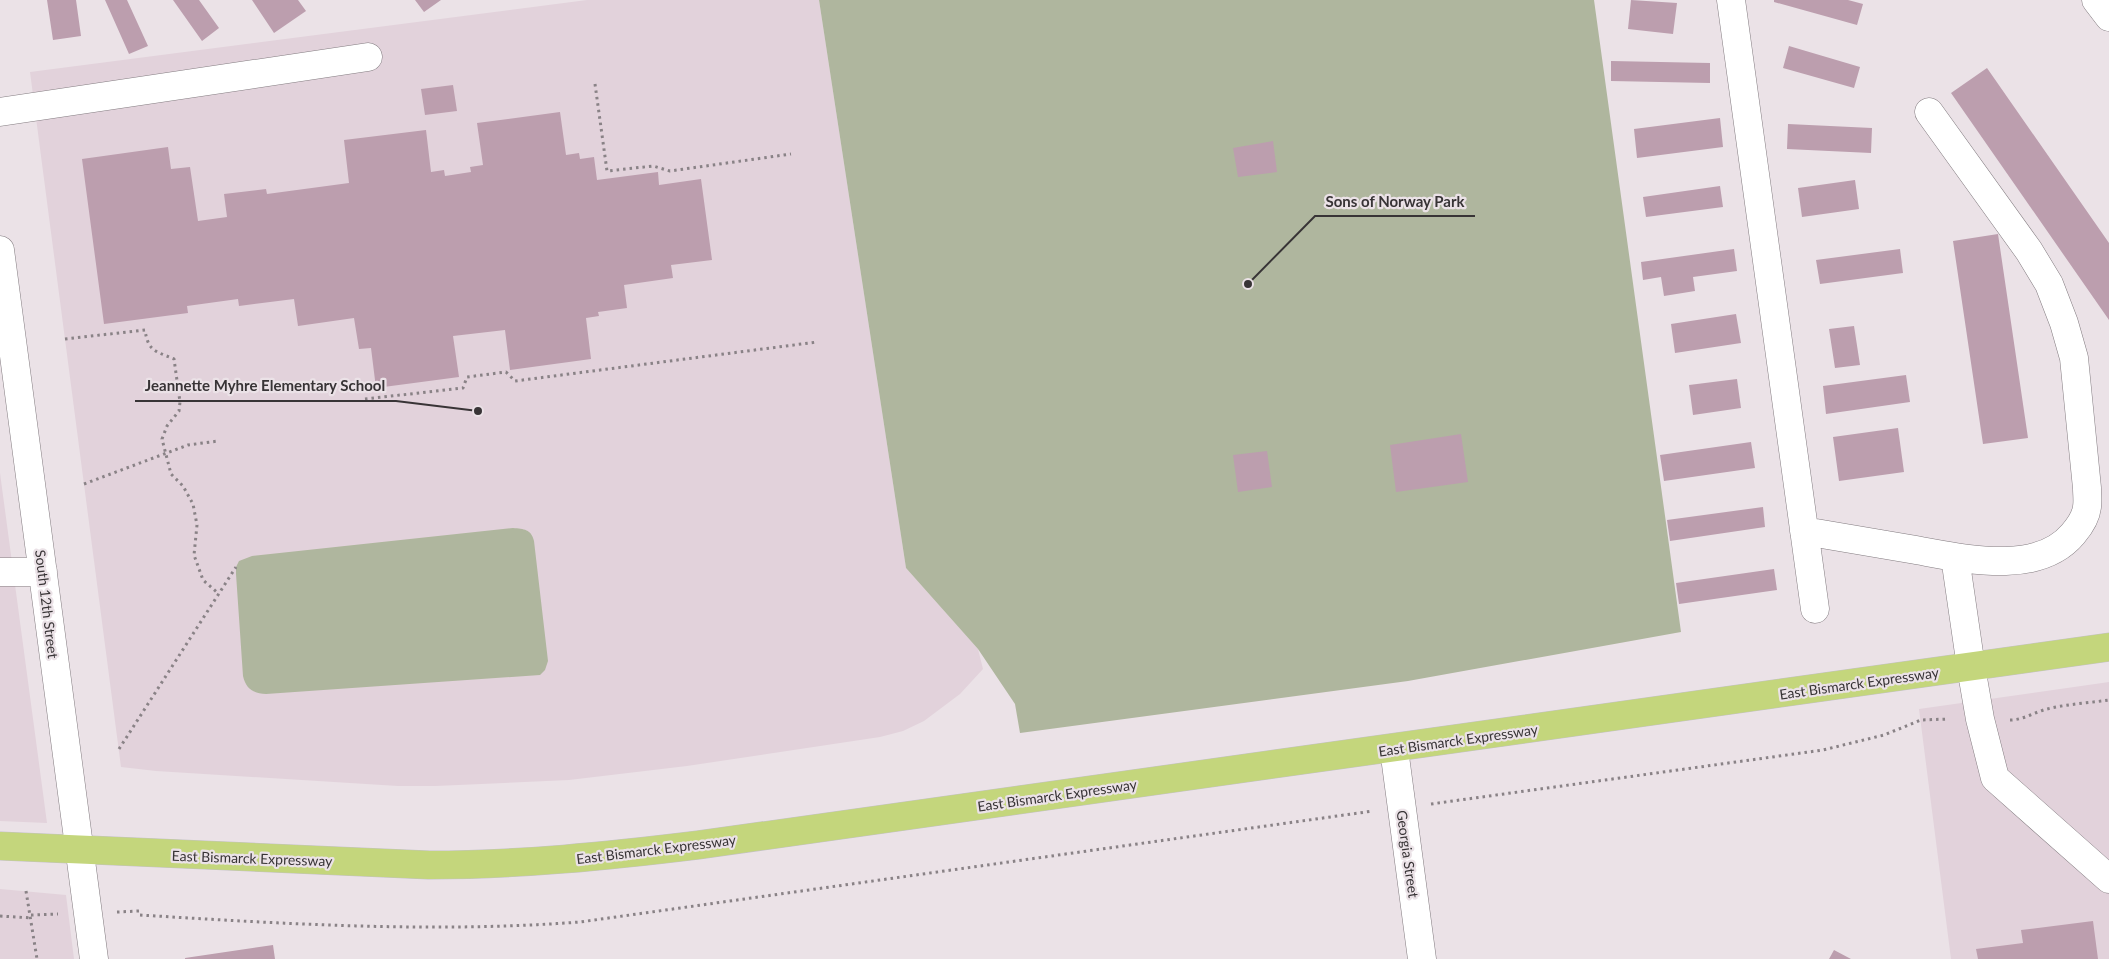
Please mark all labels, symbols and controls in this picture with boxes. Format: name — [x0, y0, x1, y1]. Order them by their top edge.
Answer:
callout: Sons of Norway Park — [1315, 186, 1475, 216]
text: Sons of Norway Park — [1325, 192, 1465, 210]
callout: Jeannette Myhre Elementary School — [135, 371, 396, 401]
text: Jeannette Myhre Elementary School — [145, 376, 385, 394]
street label: South 12th Street — [32, 549, 62, 659]
street label: East Bismarck Expressway — [1778, 663, 1941, 703]
street label: East Bismarck Expressway — [1377, 720, 1540, 760]
street label: East Bismarck Expressway — [976, 775, 1139, 815]
street label: Georgia Street — [1393, 809, 1423, 899]
street label: East Bismarck Expressway — [575, 831, 738, 867]
street label: East Bismarck Expressway — [171, 847, 333, 869]

